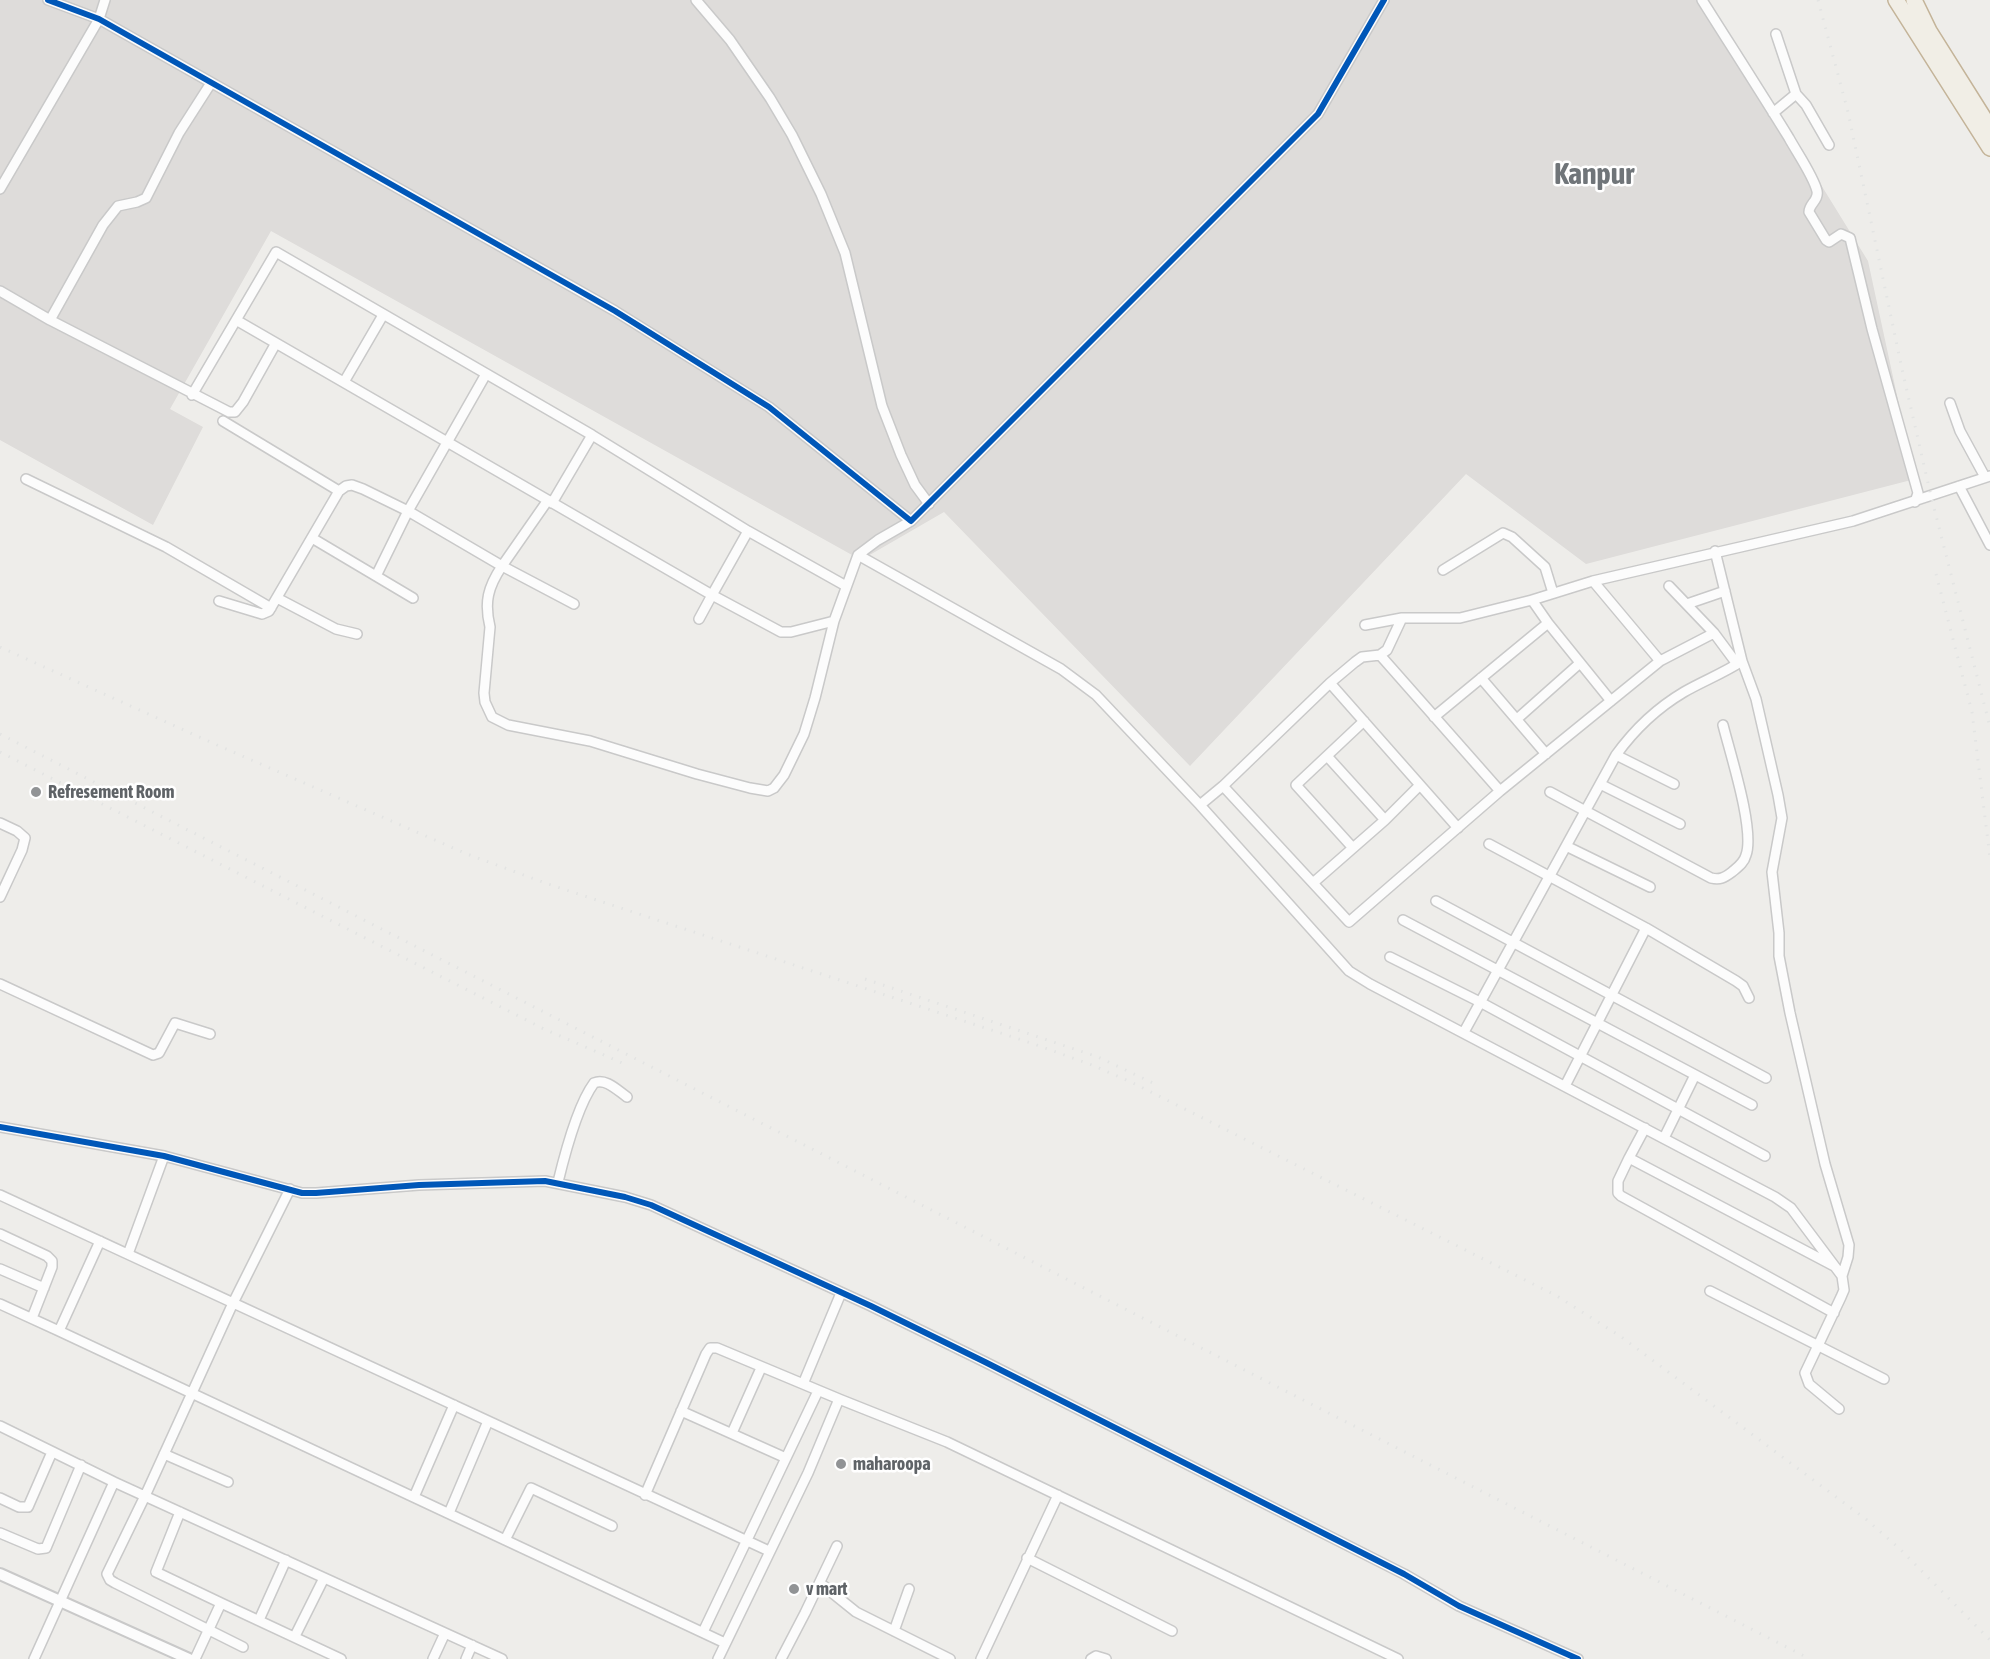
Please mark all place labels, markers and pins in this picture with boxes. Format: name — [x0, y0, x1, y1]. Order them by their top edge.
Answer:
place label: Refresement Room — [48, 781, 175, 803]
marker: Refresement Room — [29, 785, 43, 799]
place label: maharoopa — [853, 1453, 931, 1475]
marker: maharoopa — [834, 1457, 848, 1471]
place label: v mart — [806, 1578, 848, 1600]
marker: v mart — [787, 1582, 801, 1596]

